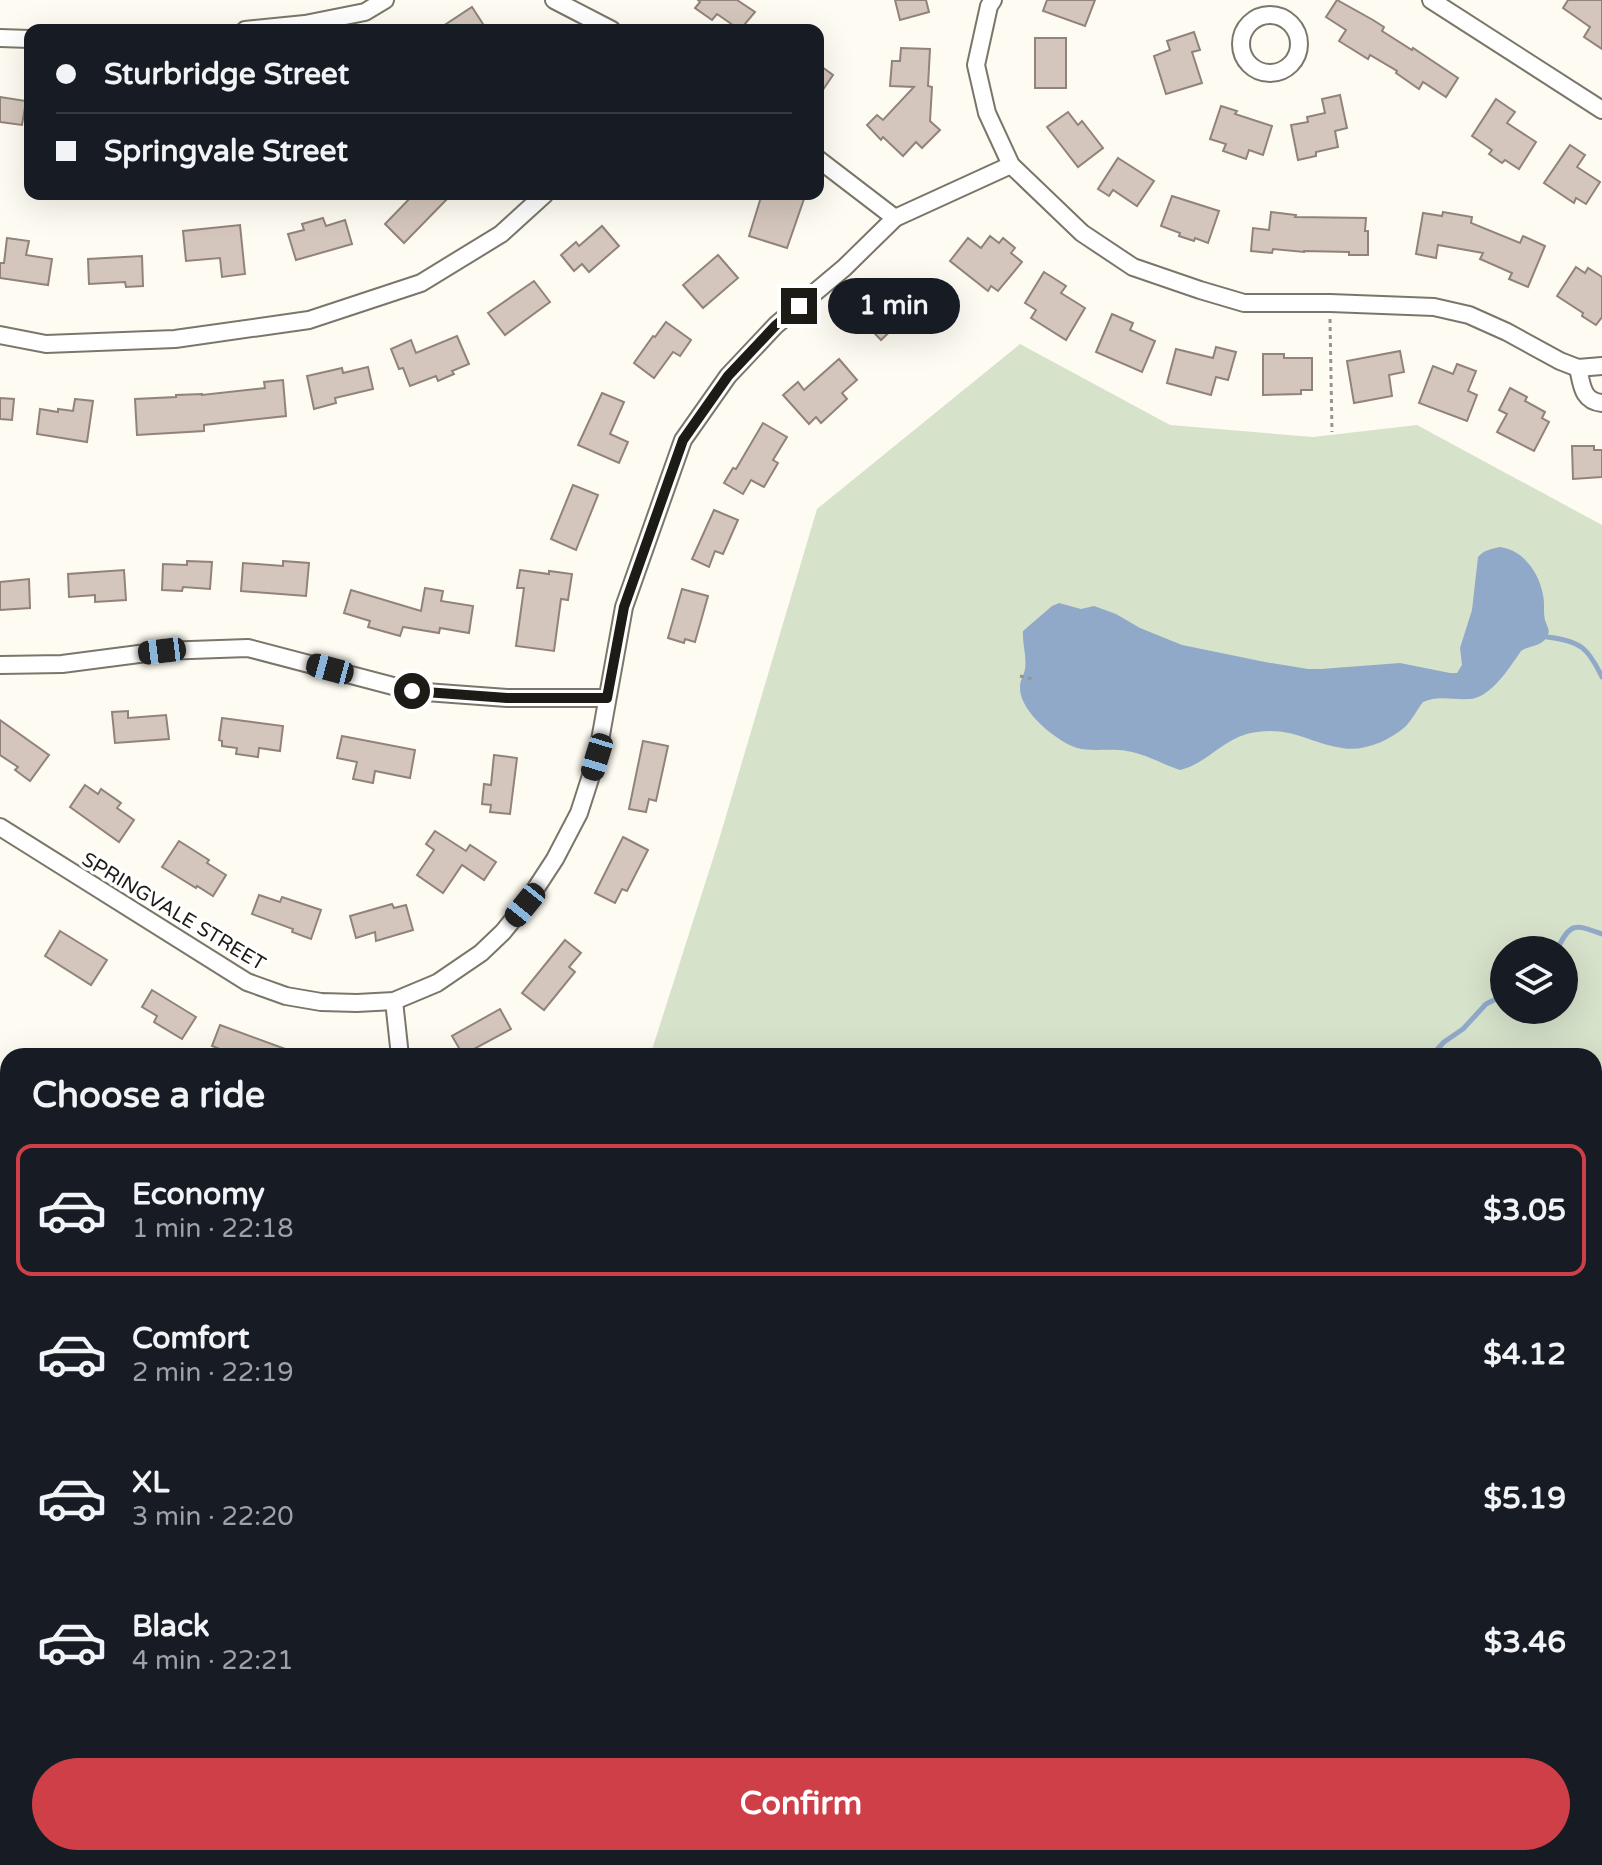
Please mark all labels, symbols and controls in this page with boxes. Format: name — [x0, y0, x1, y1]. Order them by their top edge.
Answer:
text: Sturbridge Street — [104, 56, 349, 93]
text: Springvale Street — [104, 133, 348, 170]
callout: 1 min — [827, 278, 959, 334]
route end — [781, 288, 817, 324]
text: 1 min — [859, 290, 929, 321]
car — [137, 636, 187, 666]
car — [304, 651, 356, 687]
route start — [394, 673, 430, 709]
car — [579, 731, 615, 783]
street label: SPRINGVALE STREET — [77, 847, 270, 976]
car — [501, 879, 549, 931]
map controls — [1490, 936, 1578, 1024]
button: layers — [1490, 936, 1578, 1024]
text: Choose a ride — [32, 1074, 265, 1117]
icon: car — [36, 1174, 108, 1246]
text: Economy — [132, 1176, 265, 1213]
text: $3.05 — [1483, 1192, 1566, 1229]
text: 1 min · 22:18 — [132, 1213, 294, 1244]
icon: car — [36, 1318, 108, 1390]
text: Comfort — [132, 1320, 250, 1357]
text: $4.12 — [1483, 1336, 1566, 1373]
text: 2 min · 22:19 — [132, 1357, 294, 1388]
icon: car — [36, 1462, 108, 1534]
text: XL — [132, 1464, 169, 1501]
text: $5.19 — [1484, 1480, 1566, 1517]
text: 3 min · 22:20 — [132, 1501, 294, 1532]
icon: car — [36, 1606, 108, 1678]
text: Black — [132, 1608, 209, 1645]
text: $3.46 — [1484, 1624, 1566, 1661]
text: 4 min · 22:21 — [132, 1645, 294, 1676]
button: Confirm — [32, 1758, 1570, 1850]

